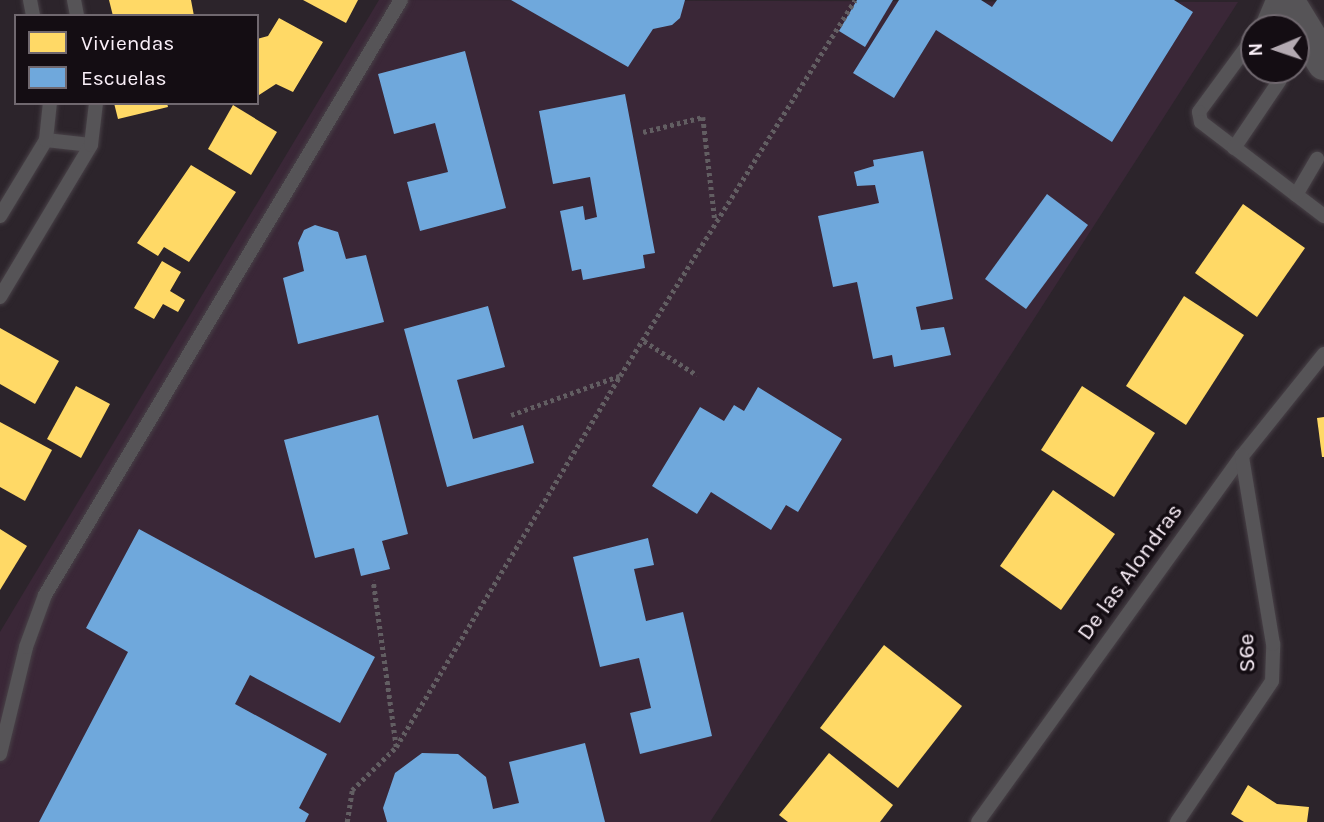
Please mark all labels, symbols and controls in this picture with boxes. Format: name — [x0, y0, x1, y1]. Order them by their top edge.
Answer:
legend — [14, 14, 259, 105]
north arrow — [1240, 14, 1310, 84]
text: Viviendas — [81, 31, 174, 55]
text: N — [1245, 42, 1267, 57]
text: Escuelas — [81, 66, 167, 90]
street label: De las Alondras — [1071, 498, 1189, 646]
street label: S6e — [1233, 633, 1261, 673]

